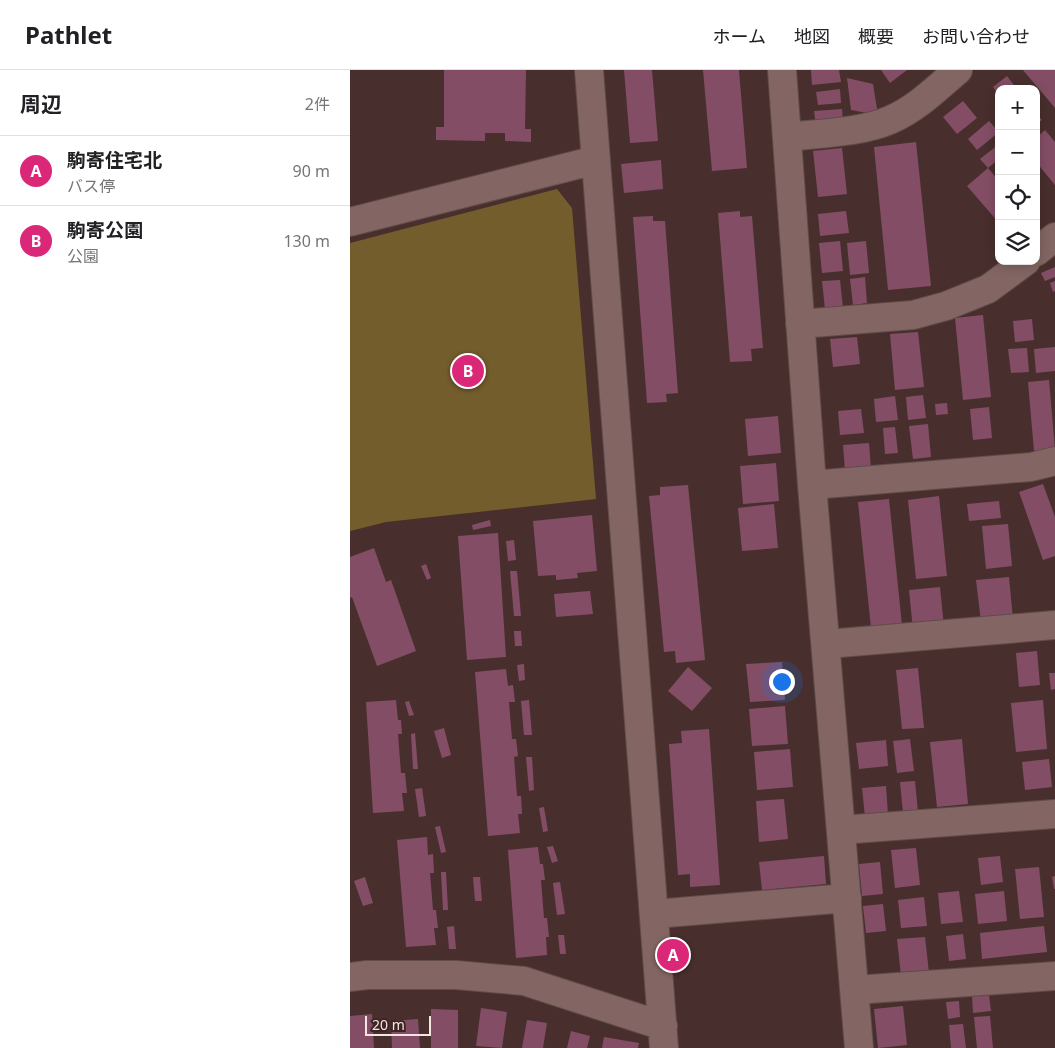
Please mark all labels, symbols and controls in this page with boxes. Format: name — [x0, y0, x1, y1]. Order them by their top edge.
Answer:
text: Pathlet — [25, 18, 112, 51]
text: ホーム — [713, 24, 766, 48]
text: 地図 — [794, 24, 830, 48]
text: 概要 — [858, 24, 894, 48]
text: お問い合わせ — [922, 24, 1030, 48]
map controls — [995, 85, 1040, 265]
button: + — [995, 85, 1040, 130]
text: 周辺 — [20, 90, 62, 118]
text: 2件 — [305, 93, 330, 115]
button: − — [995, 130, 1040, 175]
text: 駒寄住宅北 — [67, 147, 162, 173]
text: A — [30, 160, 42, 182]
text: 90 m — [293, 160, 330, 182]
text: バス停 — [67, 175, 115, 197]
button: locate — [995, 175, 1040, 220]
text: 駒寄公園 — [67, 217, 143, 243]
button: layers — [995, 220, 1040, 265]
text: B — [31, 230, 41, 252]
text: 130 m — [283, 230, 330, 252]
text: 公園 — [67, 245, 99, 267]
pin: B — [452, 352, 484, 390]
your location — [769, 669, 795, 695]
pin: A — [657, 936, 689, 974]
scale bar — [365, 1013, 431, 1036]
text: 20 m — [372, 1015, 405, 1034]

